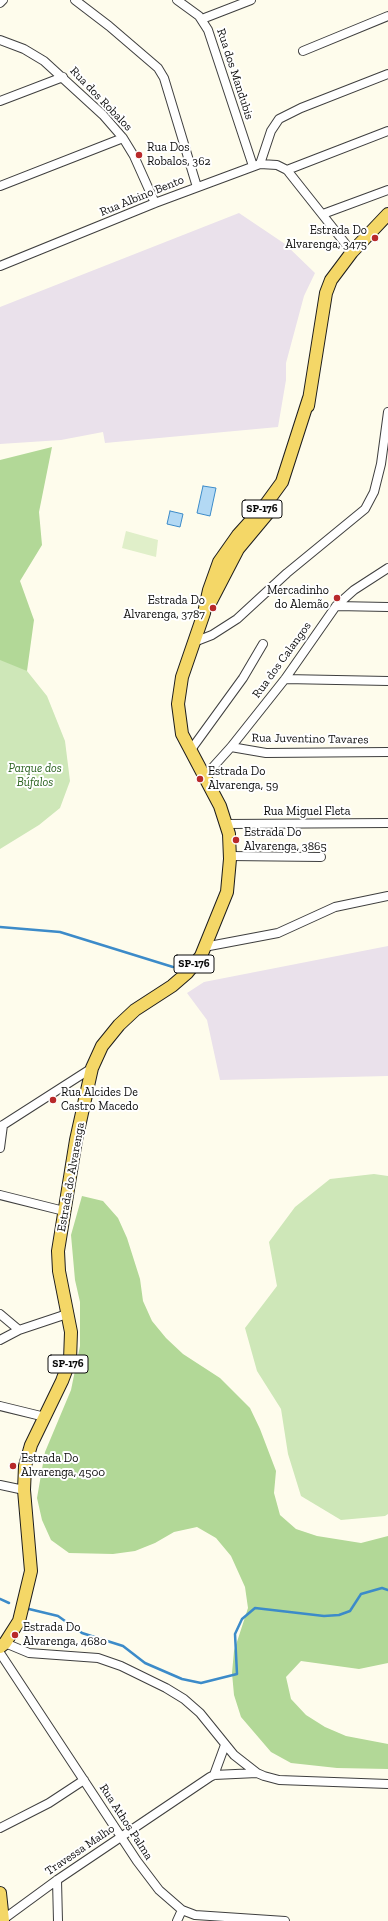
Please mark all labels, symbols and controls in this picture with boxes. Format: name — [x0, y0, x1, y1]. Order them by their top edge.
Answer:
street label: Rua dos Mandubis — [213, 27, 257, 121]
street label: Rua dos Robalos — [67, 64, 135, 134]
place label: Rua Dos Robalos, 362 — [147, 141, 211, 169]
marker: Rua Dos Robalos, 362 — [134, 150, 144, 160]
street label: Rua Albino Bento — [98, 173, 186, 219]
place label: Estrada Do Alvarenga, 3475 — [285, 224, 367, 252]
marker: Estrada Do Alvarenga, 3475 — [370, 233, 380, 243]
road number: SP-176 — [242, 500, 282, 518]
place label: Mercadinho do Alemão — [267, 584, 329, 612]
marker: Mercadinho do Alemão — [332, 593, 342, 603]
place label: Estrada Do Alvarenga, 3787 — [124, 594, 205, 622]
marker: Estrada Do Alvarenga, 3787 — [208, 603, 218, 613]
street label: Rua dos Calangos — [249, 619, 315, 701]
street label: Rua Juventino Tavares — [251, 731, 369, 747]
park label: Parque dos Búfalos — [8, 762, 62, 790]
place label: Estrada Do Alvarenga, 59 — [208, 765, 278, 793]
marker: Estrada Do Alvarenga, 59 — [195, 774, 205, 784]
street label: Rua Miguel Fleta — [263, 805, 351, 819]
place label: Estrada Do Alvarenga, 3865 — [244, 826, 327, 854]
marker: Estrada Do Alvarenga, 3865 — [231, 835, 241, 845]
road number: SP-176 — [174, 955, 214, 973]
place label: Rua Alcides De Castro Macedo — [61, 1086, 138, 1114]
marker: Rua Alcides De Castro Macedo — [48, 1095, 58, 1105]
street label: Estrada do Alvarenga — [54, 1121, 88, 1233]
road number: SP-176 — [48, 1355, 88, 1373]
place label: Estrada Do Alvarenga, 4500 — [21, 1452, 105, 1480]
marker: Estrada Do Alvarenga, 4500 — [8, 1461, 18, 1471]
place label: Estrada Do Alvarenga, 4680 — [23, 1621, 107, 1649]
marker: Estrada Do Alvarenga, 4680 — [10, 1630, 20, 1640]
street label: Rua Athos Palma — [96, 1781, 156, 1863]
street label: Travessa Malho — [43, 1821, 117, 1879]

